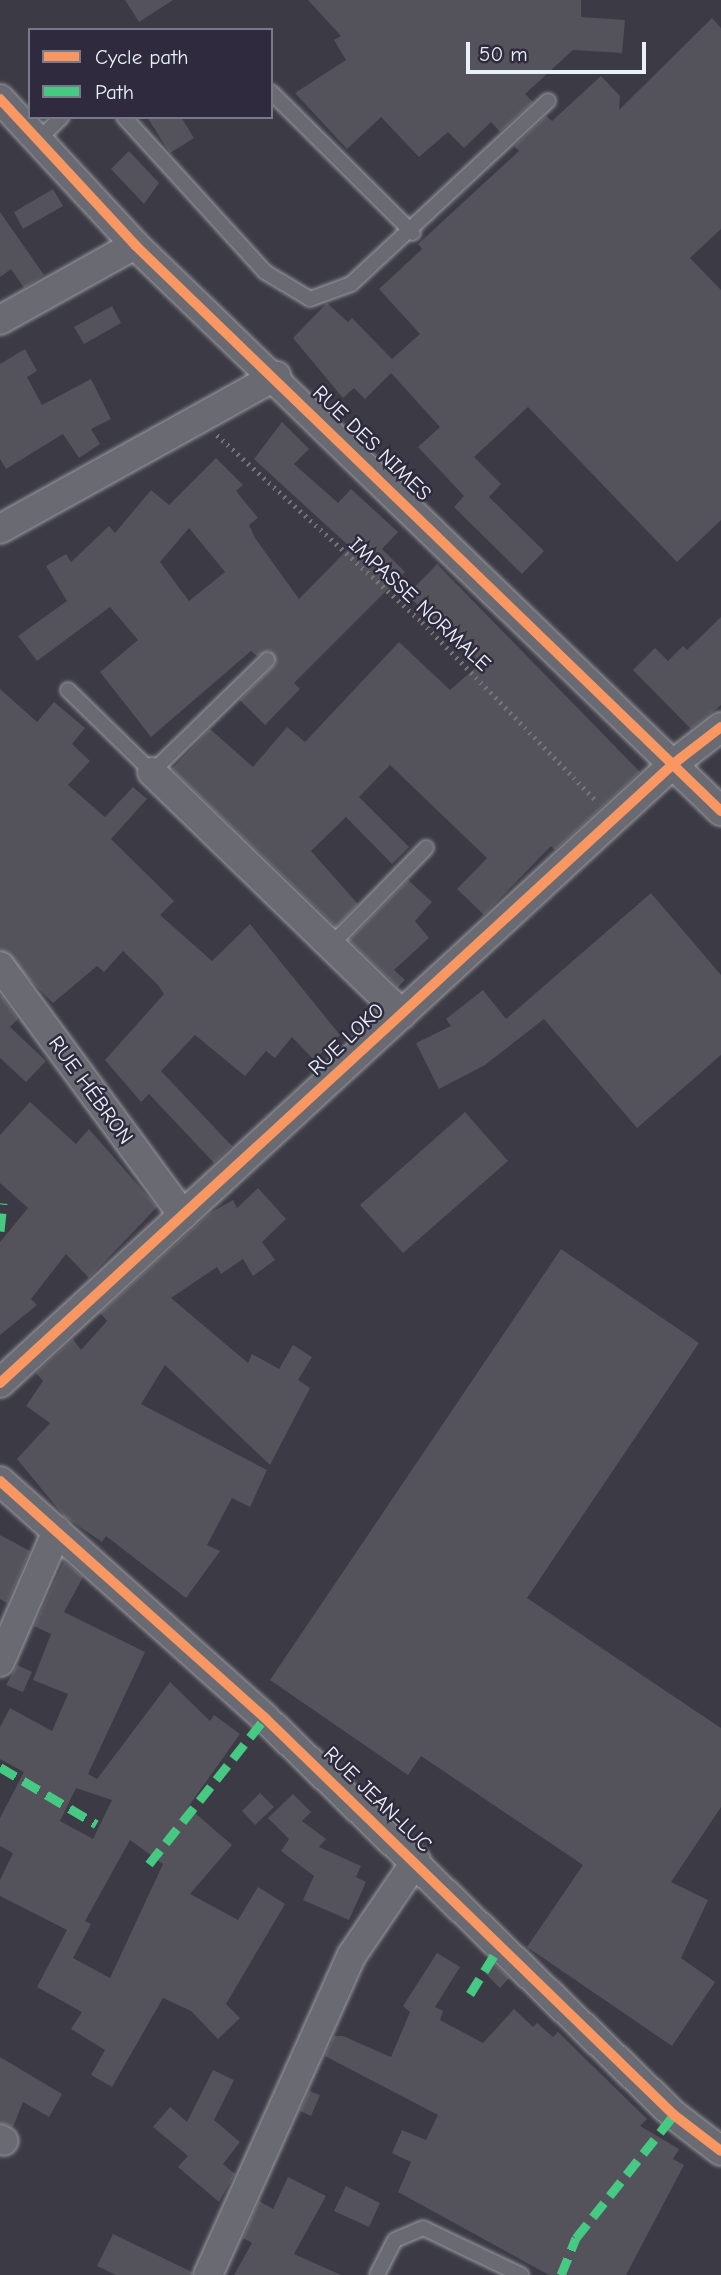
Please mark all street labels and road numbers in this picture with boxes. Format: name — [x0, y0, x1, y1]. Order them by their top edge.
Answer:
street label: RUE DES NIMES — [307, 380, 437, 506]
street label: IMPASSE NORMALE — [344, 532, 496, 676]
street label: RUE LOKO — [303, 998, 389, 1080]
street label: RUE HÉBRON — [43, 1031, 139, 1149]
street label: RUE JEAN-LUC — [319, 1741, 437, 1857]

